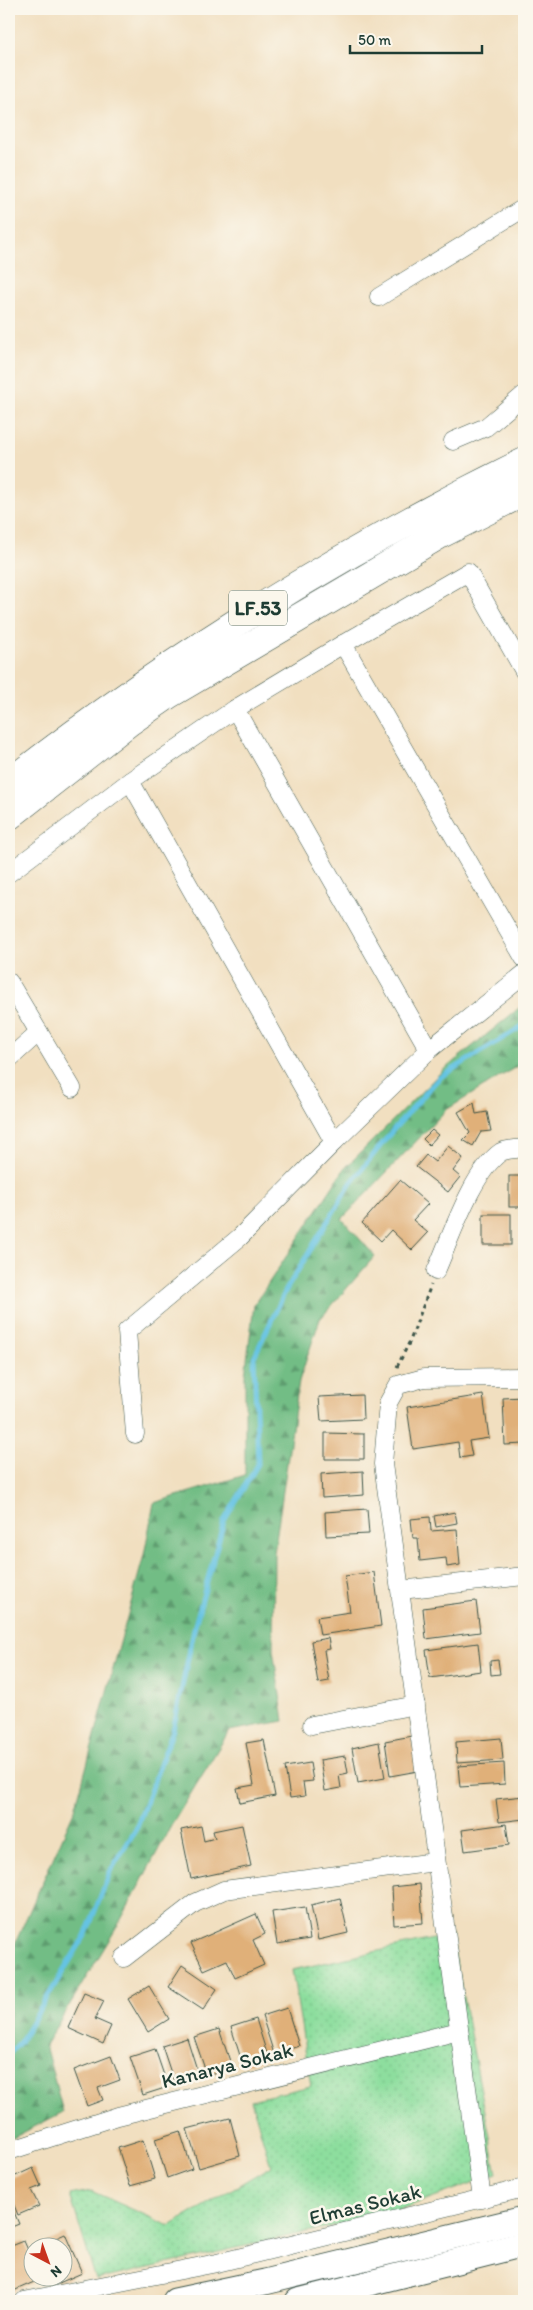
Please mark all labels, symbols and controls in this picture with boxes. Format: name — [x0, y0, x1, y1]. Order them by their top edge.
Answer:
scale bar — [350, 22, 483, 54]
text: 50 m — [358, 31, 391, 49]
road number: LF.53 — [229, 590, 287, 626]
street label: Kanarya Sokak — [159, 2037, 296, 2093]
street label: Elmas Sokak — [306, 2178, 424, 2230]
north arrow — [22, 2238, 72, 2288]
text: N — [47, 2262, 65, 2281]

